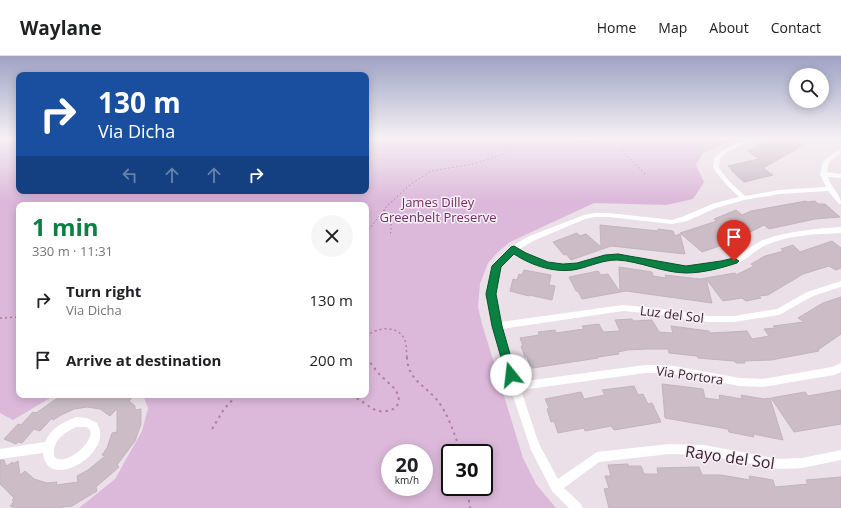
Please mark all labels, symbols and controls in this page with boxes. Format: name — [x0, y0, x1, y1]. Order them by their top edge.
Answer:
text: Waylane — [20, 15, 102, 41]
text: Home — [597, 18, 636, 37]
text: Map — [658, 18, 687, 37]
text: About — [709, 18, 749, 37]
text: Contact — [771, 18, 821, 37]
map controls — [789, 68, 829, 108]
button: search — [789, 68, 829, 108]
text: 130 m — [98, 83, 181, 121]
icon: right — [32, 88, 84, 140]
text: Via Dicha — [98, 119, 175, 143]
icon: left — [119, 164, 141, 186]
icon: ahead — [161, 164, 183, 186]
icon: ahead — [203, 164, 225, 186]
icon: right — [245, 164, 267, 186]
park label: James Dilley Greenbelt Preserve — [380, 193, 496, 226]
text: 1 min — [32, 210, 99, 243]
button: close — [311, 215, 353, 257]
pin — [717, 220, 751, 261]
icon: arrive — [723, 226, 745, 248]
text: 330 m · 11:31 — [32, 242, 113, 260]
text: Turn right — [66, 281, 141, 301]
icon: right — [32, 289, 54, 311]
text: 130 m — [309, 290, 353, 310]
text: Via Dicha — [66, 301, 122, 319]
street label: Luz del Sol — [639, 301, 705, 327]
icon: arrive — [32, 349, 54, 371]
text: Arrive at destination — [66, 350, 221, 370]
text: 200 m — [309, 350, 353, 370]
position arrow — [490, 354, 532, 396]
street label: Via Portora — [655, 361, 725, 389]
street label: Rayo del Sol — [684, 440, 776, 474]
speed limit sign: 30 — [441, 444, 493, 496]
text: 20 — [396, 451, 418, 478]
text: km/h — [395, 473, 419, 487]

